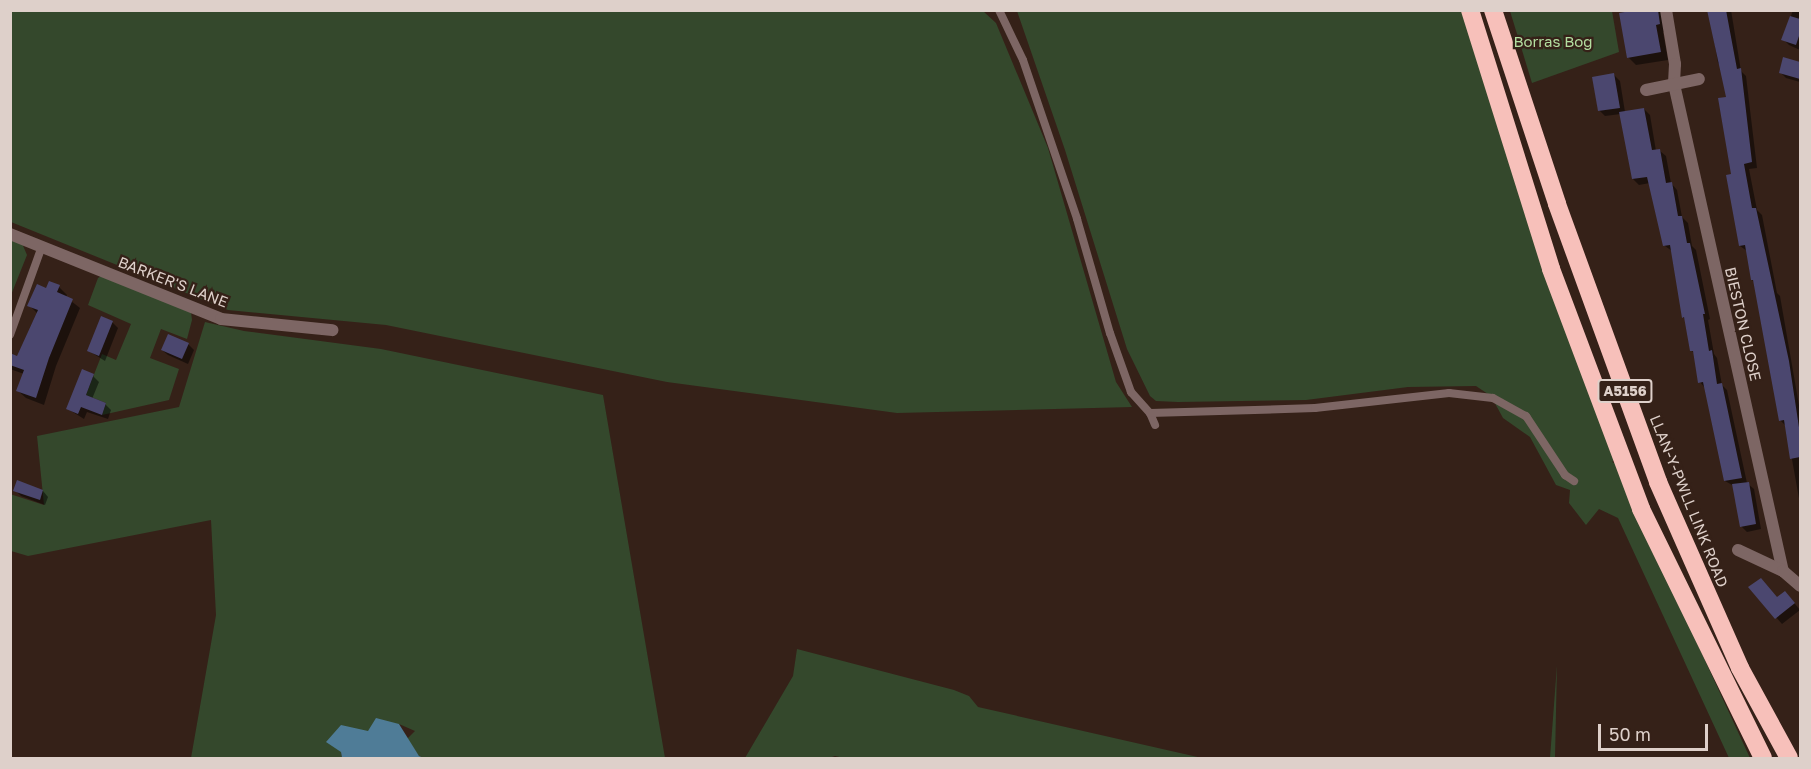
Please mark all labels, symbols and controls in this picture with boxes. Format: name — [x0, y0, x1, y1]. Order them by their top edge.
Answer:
park label: Borras Bog — [1513, 33, 1593, 51]
street label: BARKER'S LANE — [116, 253, 230, 311]
street label: BIESTON CLOSE — [1721, 265, 1765, 383]
road number: A5156 — [1596, 380, 1654, 402]
street label: LLAN-Y-PWLL LINK ROAD — [1646, 412, 1732, 590]
scale bar — [1601, 712, 1710, 750]
text: 50 m — [1609, 723, 1651, 745]

